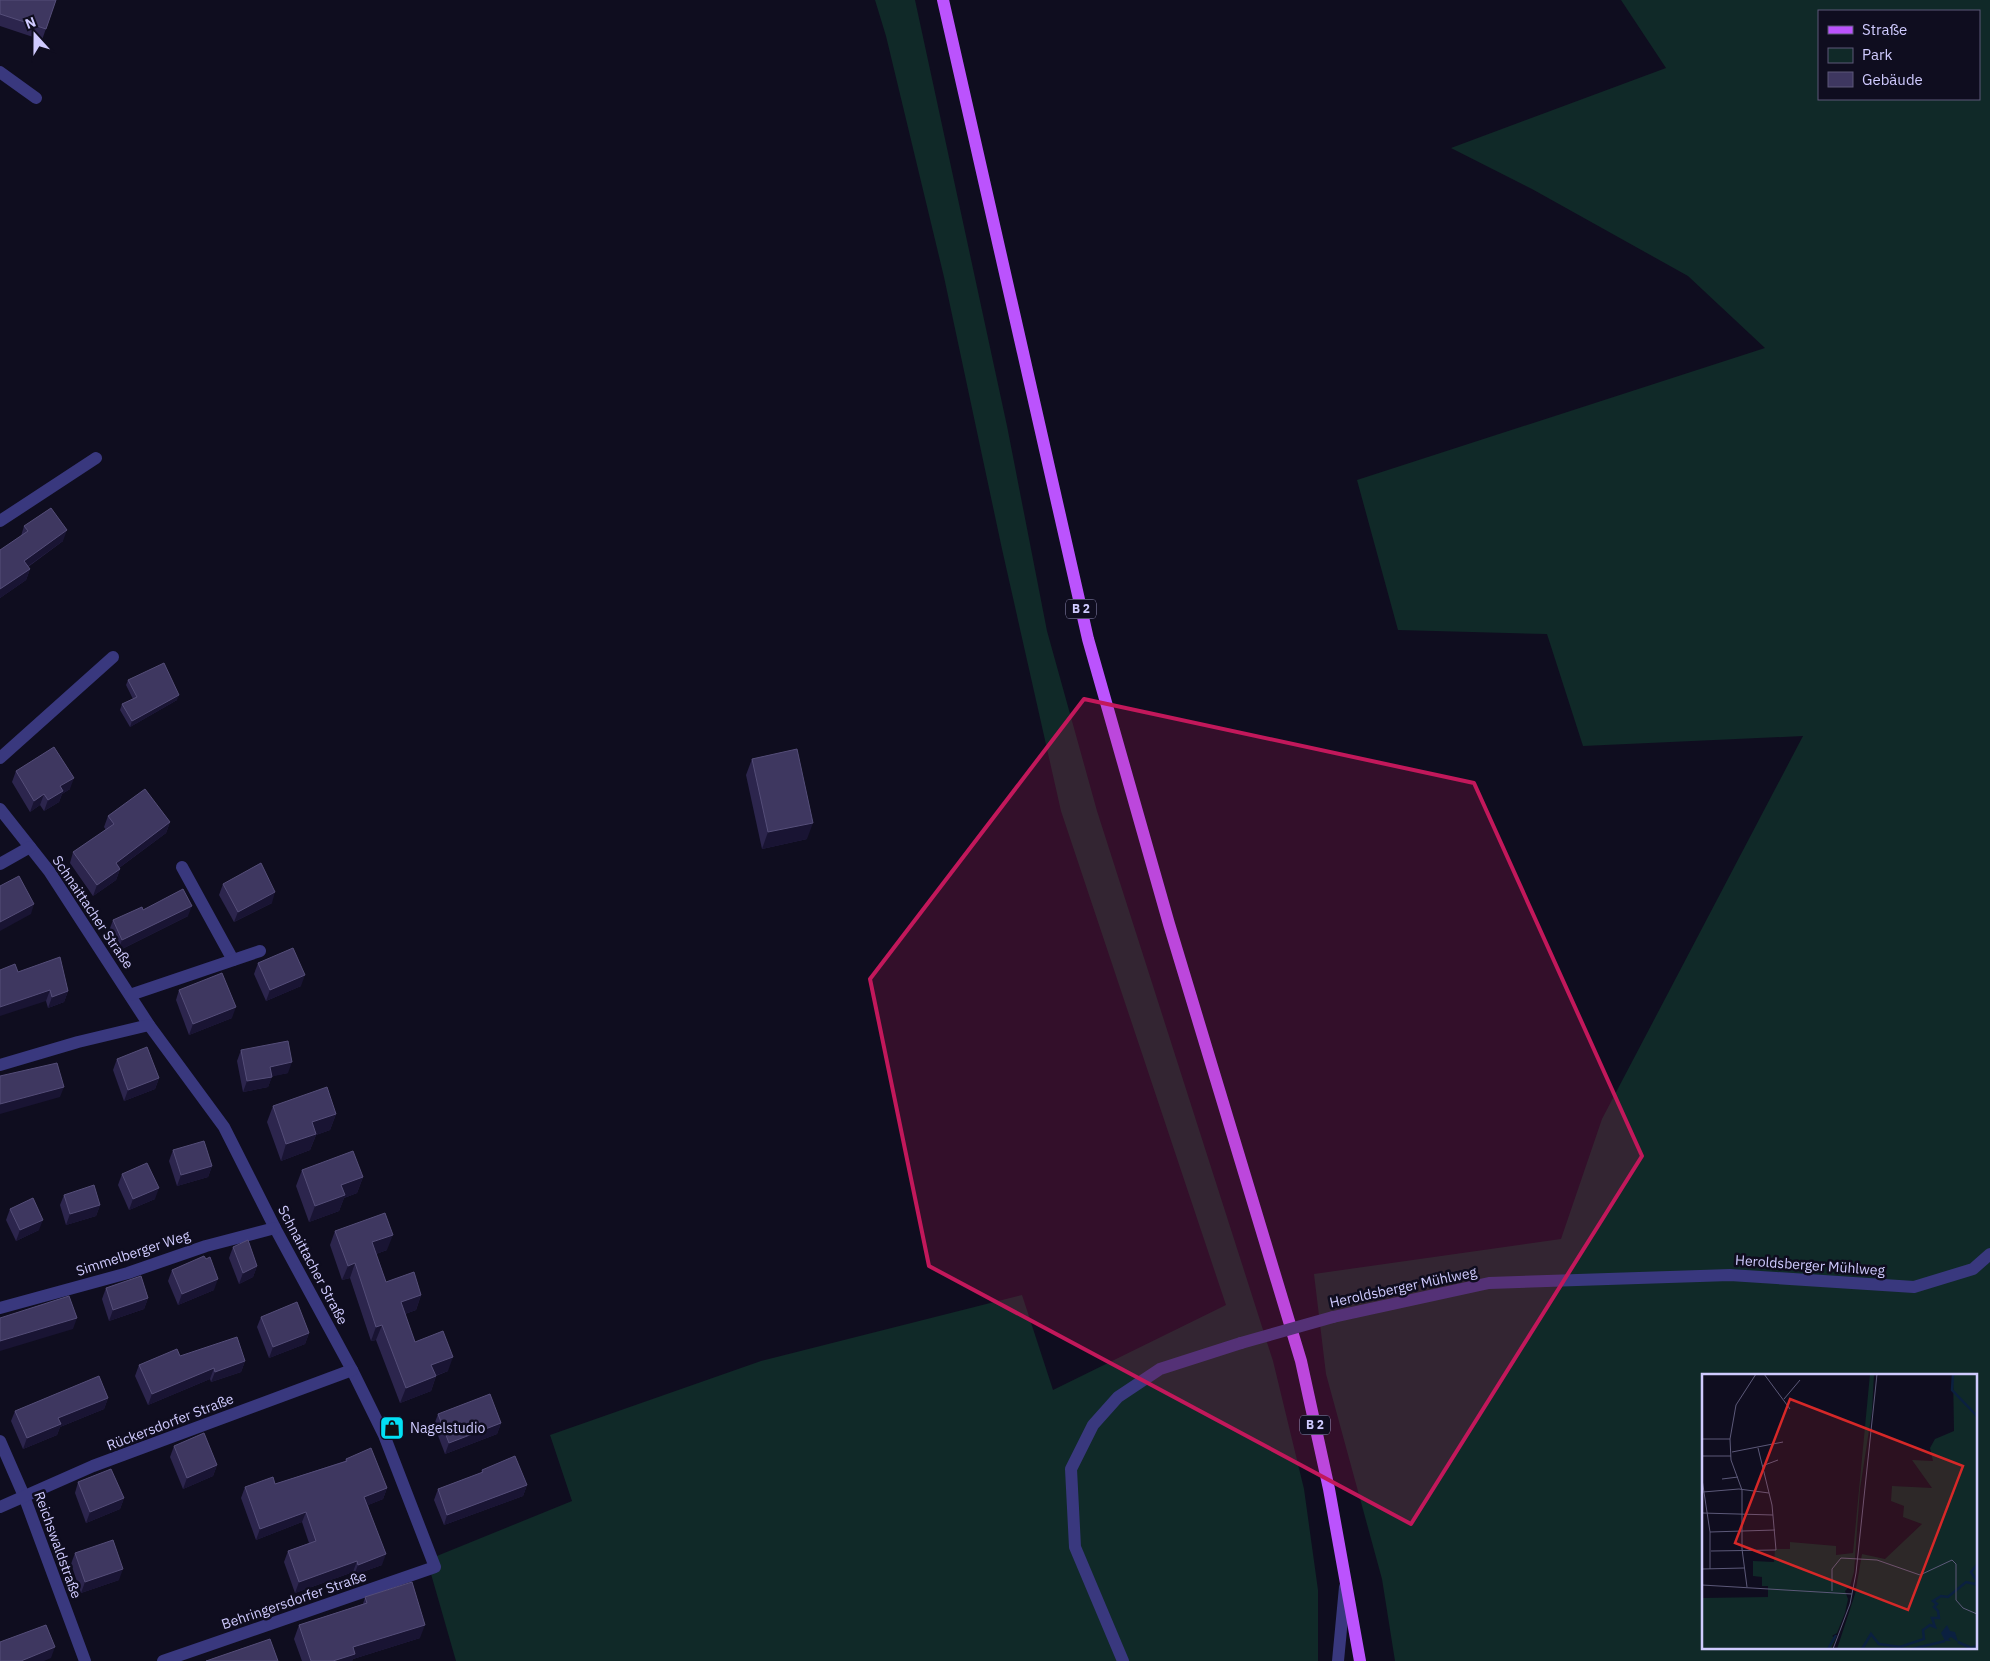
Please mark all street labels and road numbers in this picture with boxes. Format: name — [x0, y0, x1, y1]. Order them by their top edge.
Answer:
road number: B 2 — [1066, 600, 1096, 618]
street label: Schnaittacher Straße — [48, 852, 138, 972]
street label: Schnaittacher Straße — [274, 1202, 352, 1328]
street label: Simmelberger Weg — [74, 1226, 193, 1280]
street label: Heroldsberger Mühlweg — [1735, 1251, 1886, 1279]
street label: Heroldsberger Mühlweg — [1328, 1262, 1479, 1311]
street label: Rückersdorfer Straße — [104, 1389, 236, 1455]
road number: B 2 — [1300, 1416, 1330, 1434]
street label: Reichswaldstraße — [30, 1489, 86, 1601]
street label: Behringersdorfer Straße — [219, 1567, 369, 1633]

